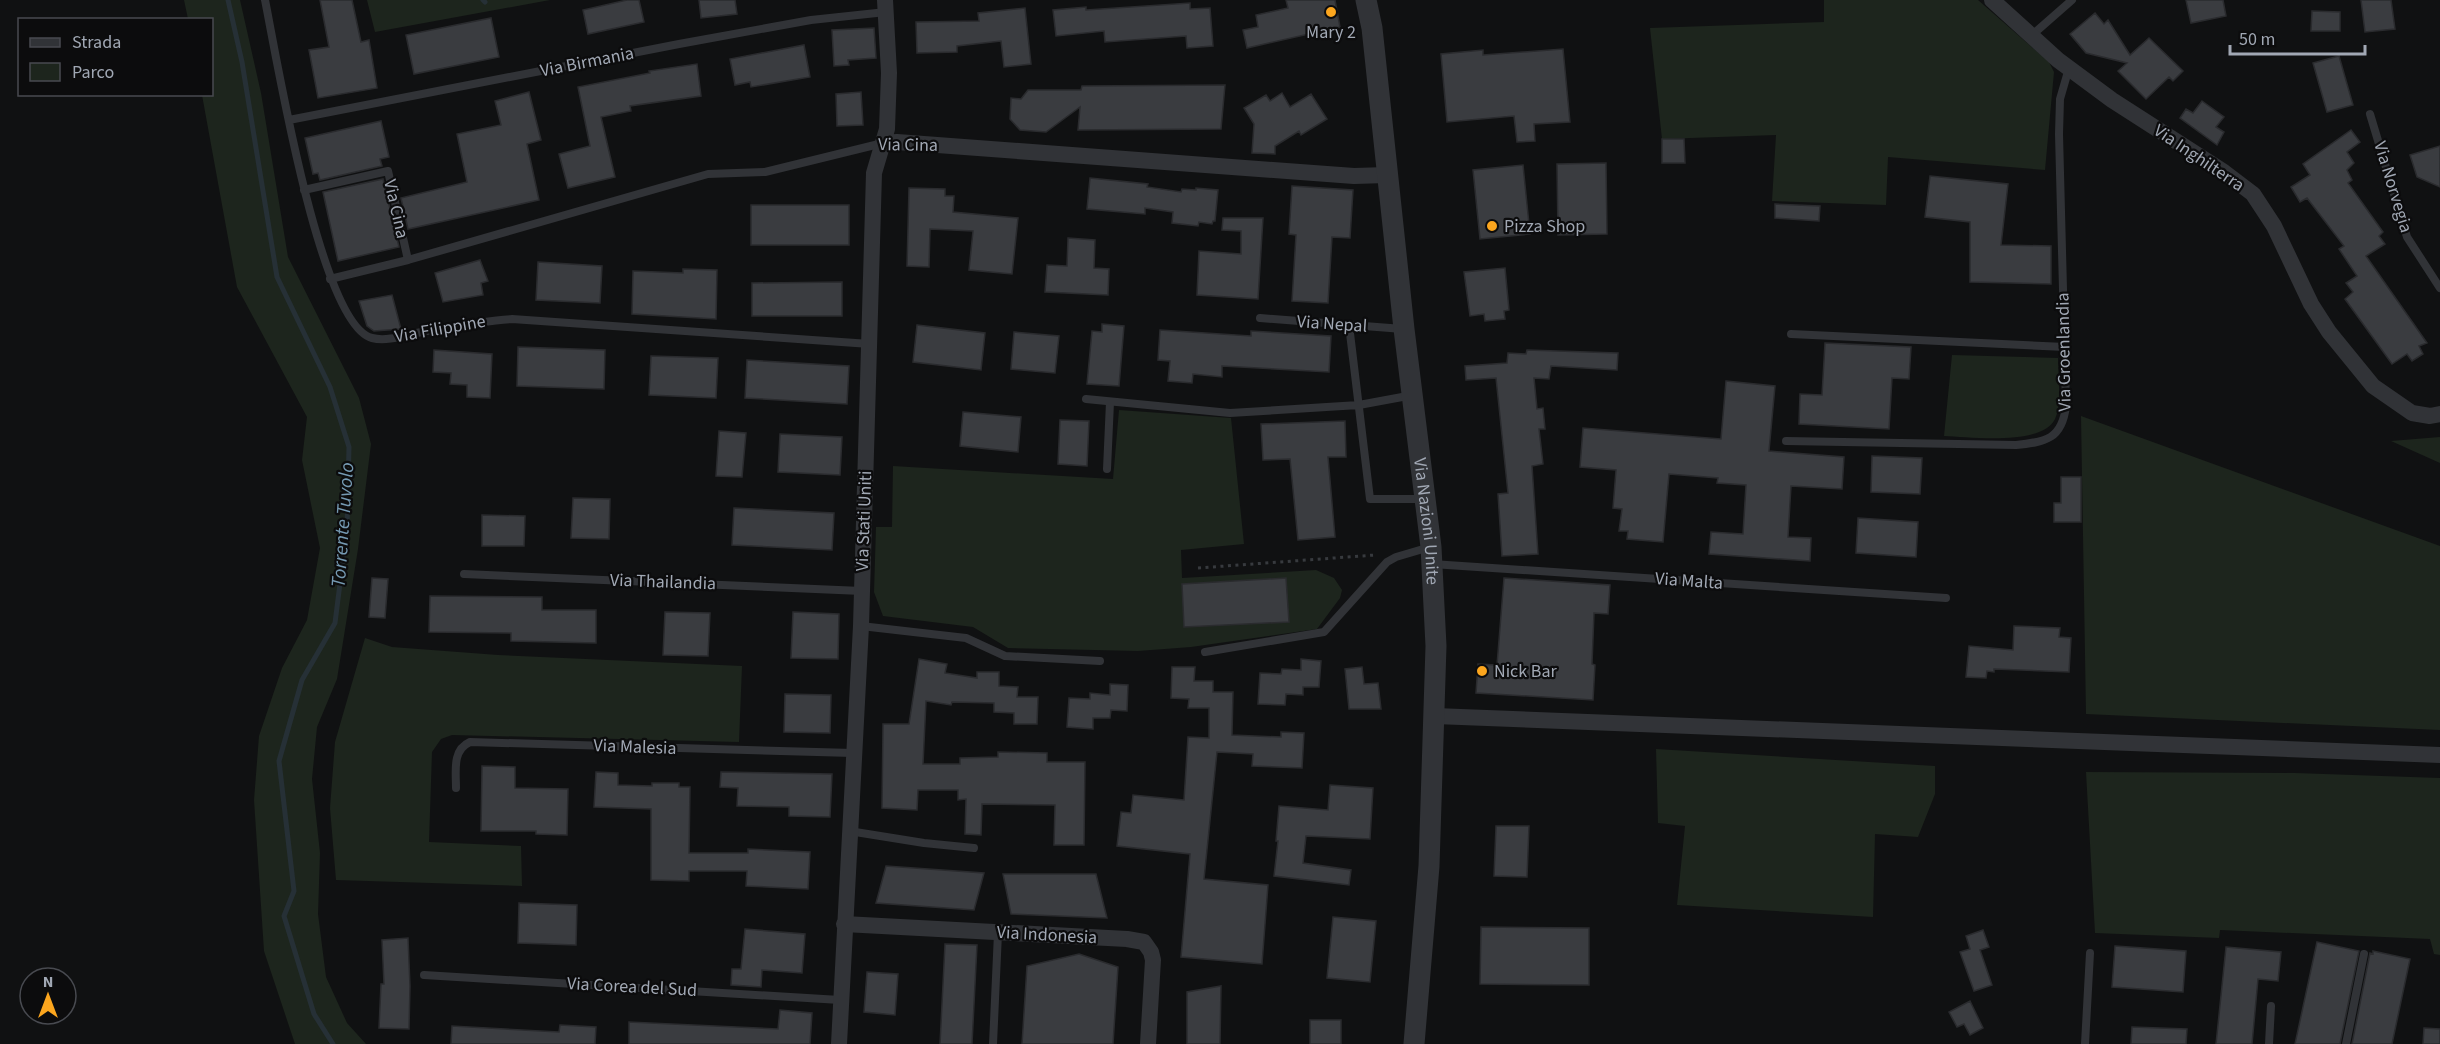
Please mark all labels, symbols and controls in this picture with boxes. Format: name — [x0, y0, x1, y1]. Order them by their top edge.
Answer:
marker: Mary 2 — [1324, 5, 1338, 19]
legend — [18, 18, 213, 96]
scale bar — [2230, 18, 2365, 56]
place label: Mary 2 — [1306, 20, 1356, 45]
text: 50 m — [2239, 27, 2275, 52]
text: Strada — [72, 30, 121, 55]
street label: Via Birmania — [538, 41, 636, 83]
text: Parco — [72, 60, 114, 85]
street label: Via Inghilterra — [2149, 118, 2249, 198]
street label: Via Cina — [878, 132, 938, 158]
street label: Via Norvegia — [2367, 138, 2419, 236]
street label: Via Cina — [377, 177, 415, 241]
place label: Pizza Shop — [1504, 214, 1585, 239]
marker: Pizza Shop — [1485, 219, 1499, 233]
street label: Via Groenlandia — [2050, 292, 2078, 412]
street label: Via Filippine — [393, 309, 487, 349]
street label: Via Nepal — [1296, 309, 1368, 339]
street label: Via Nazioni Unite — [1408, 456, 1445, 585]
water label: Torrente Tuvolo — [325, 461, 361, 589]
street label: Via Stati Uniti — [850, 470, 878, 572]
street label: Via Malta — [1654, 566, 1724, 596]
street label: Via Thailandia — [609, 568, 717, 596]
place label: Nick Bar — [1494, 659, 1557, 684]
marker: Nick Bar — [1475, 664, 1489, 678]
street label: Via Malesia — [593, 733, 677, 761]
street label: Via Indonesia — [996, 920, 1098, 950]
north arrow — [18, 966, 78, 1026]
text: N — [43, 971, 53, 993]
street label: Via Corea del Sud — [566, 971, 698, 1003]

